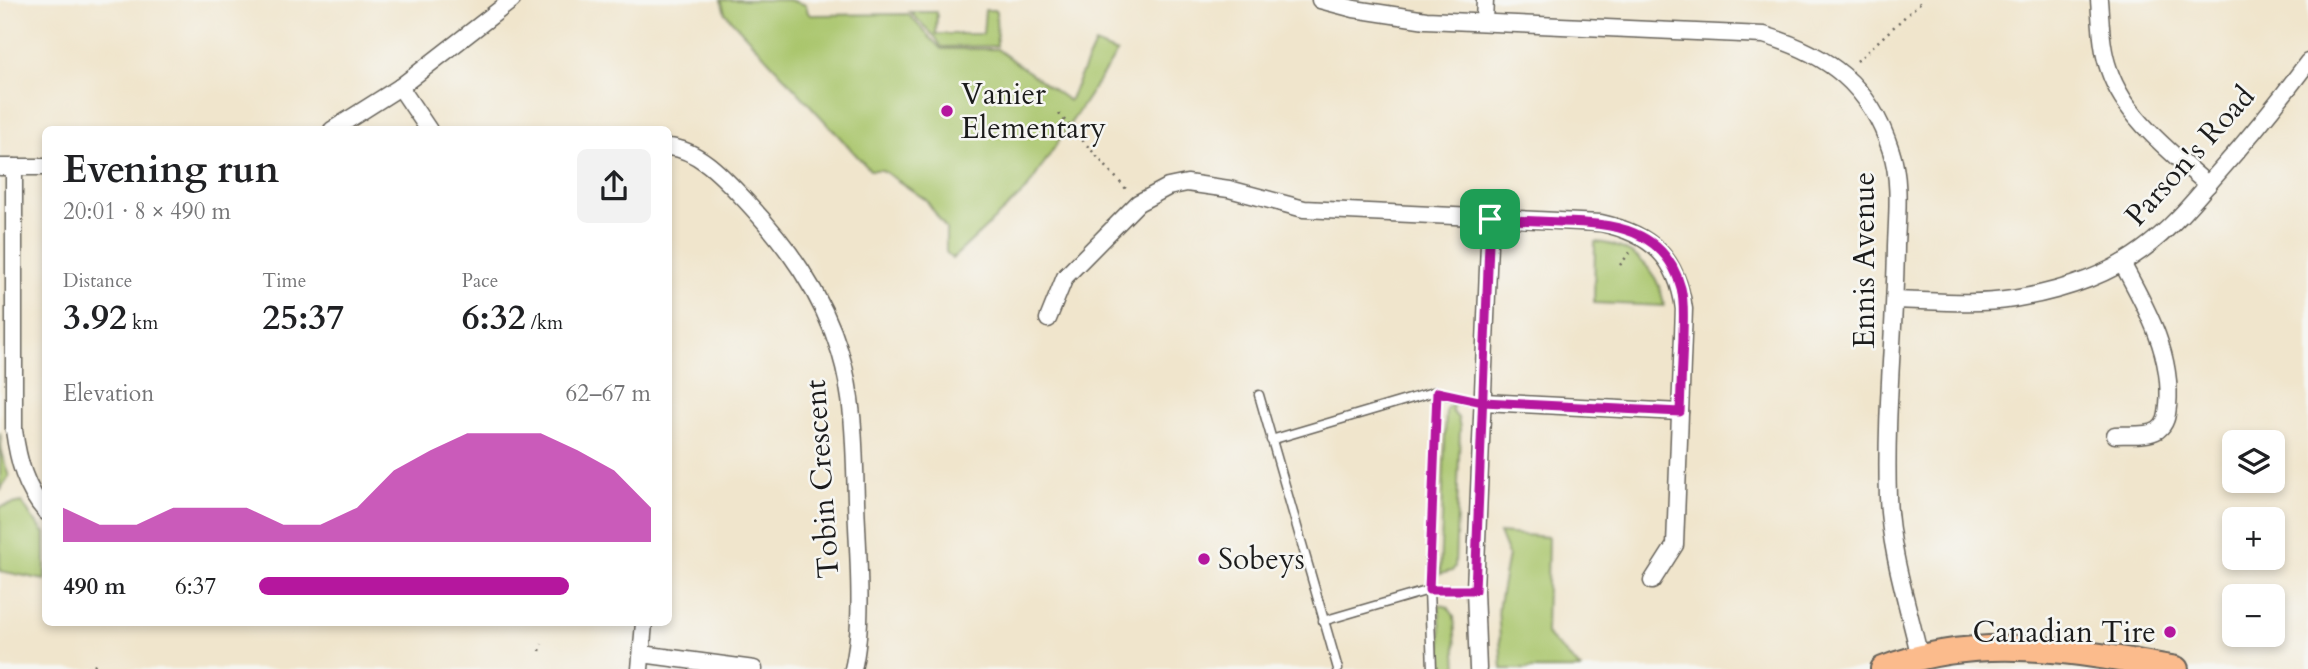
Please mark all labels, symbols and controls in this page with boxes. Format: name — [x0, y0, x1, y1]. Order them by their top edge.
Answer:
place label: Vanier Elementary — [961, 74, 1106, 149]
street label: Parson's Road — [2116, 77, 2264, 235]
marker: Vanier Elementary — [939, 103, 955, 119]
text: Evening run — [63, 144, 279, 196]
button: share — [577, 149, 651, 223]
street label: Ennis Avenue — [1844, 172, 1885, 348]
pin — [1460, 189, 1520, 249]
text: 20:01 · 8 × 490 m — [63, 196, 231, 227]
icon: arrive — [1471, 200, 1509, 238]
text: Distance — [63, 268, 132, 294]
text: Time — [262, 268, 306, 294]
text: Pace — [462, 268, 498, 294]
text: 3.92 — [63, 294, 127, 342]
text: 25:37 — [262, 294, 344, 342]
text: 6:32 — [462, 294, 526, 342]
text: km — [127, 310, 158, 336]
text: /km — [526, 310, 563, 336]
text: Elevation — [63, 378, 154, 409]
text: 62–67 m — [566, 378, 651, 409]
street label: Tobin Crescent — [795, 378, 849, 580]
map controls — [2222, 430, 2285, 647]
button: layers — [2222, 430, 2285, 493]
button: + — [2222, 507, 2285, 570]
place label: Sobeys — [1218, 539, 1305, 580]
marker: Sobeys — [1196, 551, 1212, 567]
text: 490 m — [63, 571, 126, 602]
text: 6:37 — [175, 571, 216, 602]
button: − — [2222, 584, 2285, 647]
place label: Canadian Tire — [1973, 612, 2156, 653]
marker: Canadian Tire — [2162, 624, 2178, 640]

